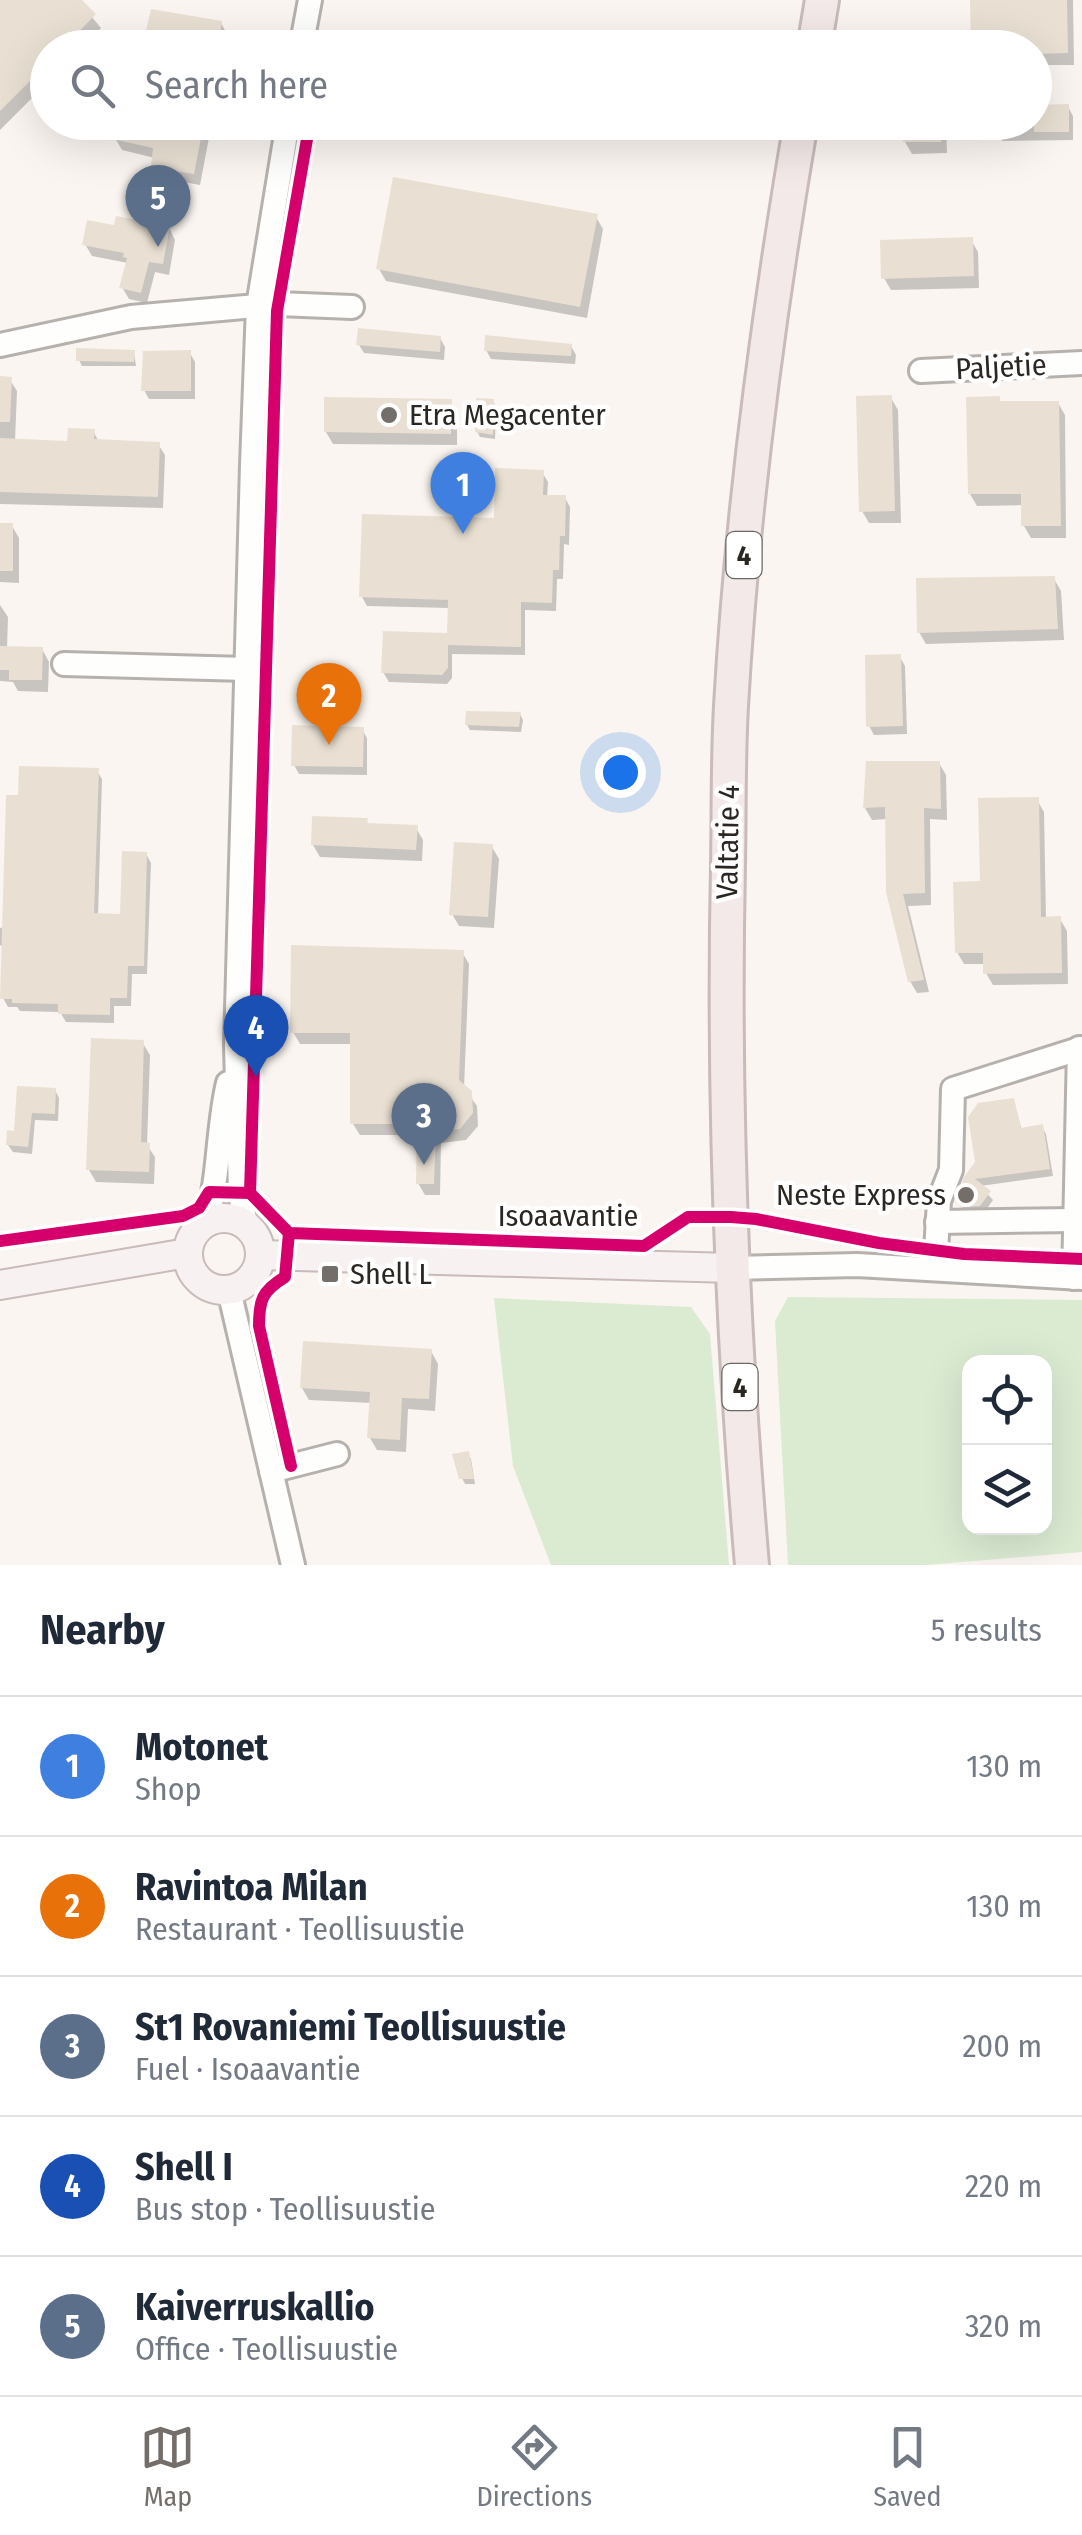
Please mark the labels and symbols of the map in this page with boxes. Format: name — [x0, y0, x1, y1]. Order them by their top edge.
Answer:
pin: 5 — [126, 164, 190, 247]
street label: Paljetie — [955, 347, 1047, 387]
place label: Etra Megacenter — [409, 397, 606, 433]
marker: Etra Megacenter — [378, 404, 400, 426]
pin: 1 — [430, 452, 496, 534]
road number: 4 — [726, 532, 762, 578]
pin: 2 — [296, 662, 362, 745]
your location — [595, 747, 646, 798]
street label: Valtatie 4 — [709, 784, 747, 900]
pin: 4 — [224, 994, 288, 1077]
pin: 3 — [392, 1082, 456, 1165]
place label: Neste Express — [776, 1177, 946, 1213]
marker: Neste Express — [955, 1184, 977, 1206]
street label: Isoaavantie — [498, 1198, 638, 1234]
place label: Shell L — [350, 1256, 432, 1292]
marker: Shell L — [319, 1263, 341, 1285]
road number: 4 — [722, 1364, 758, 1410]

